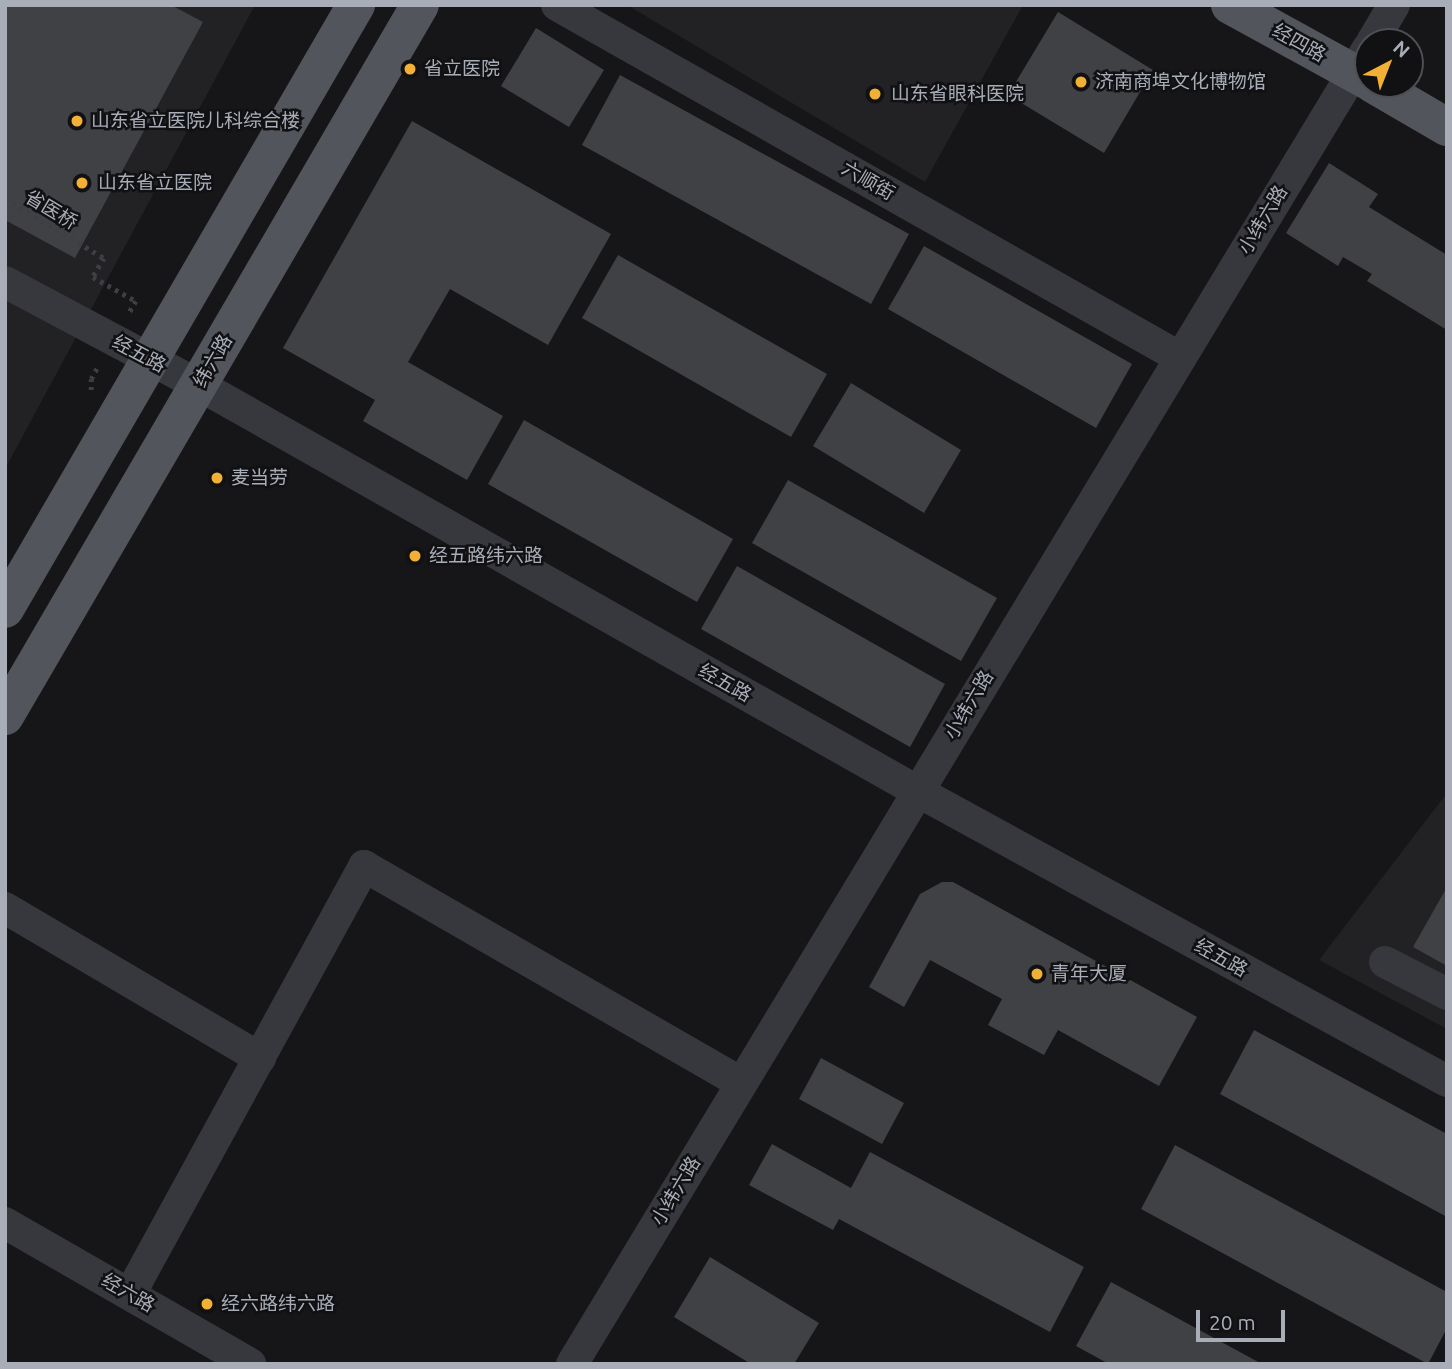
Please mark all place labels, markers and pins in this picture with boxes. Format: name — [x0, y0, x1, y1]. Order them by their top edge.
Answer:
place label: 省立医院 — [424, 58, 500, 80]
marker: 省立医院 — [402, 61, 418, 77]
place label: 济南商埠文化博物馆 — [1095, 71, 1266, 93]
marker: 济南商埠文化博物馆 — [1073, 74, 1089, 90]
place label: 山东省眼科医院 — [891, 83, 1024, 105]
marker: 山东省眼科医院 — [865, 84, 885, 104]
place label: 山东省立医院儿科综合楼 — [91, 110, 300, 132]
marker: 山东省立医院儿科综合楼 — [69, 113, 85, 129]
place label: 山东省立医院 — [98, 172, 212, 194]
marker: 山东省立医院 — [72, 173, 92, 193]
place label: 麦当劳 — [231, 467, 288, 489]
marker: 麦当劳 — [209, 470, 225, 486]
place label: 经五路纬六路 — [429, 545, 543, 567]
marker: 经五路纬六路 — [407, 548, 423, 564]
place label: 青年大厦 — [1051, 963, 1127, 985]
marker: 青年大厦 — [1029, 966, 1045, 982]
place label: 经六路纬六路 — [221, 1293, 335, 1315]
marker: 经六路纬六路 — [199, 1296, 215, 1312]

